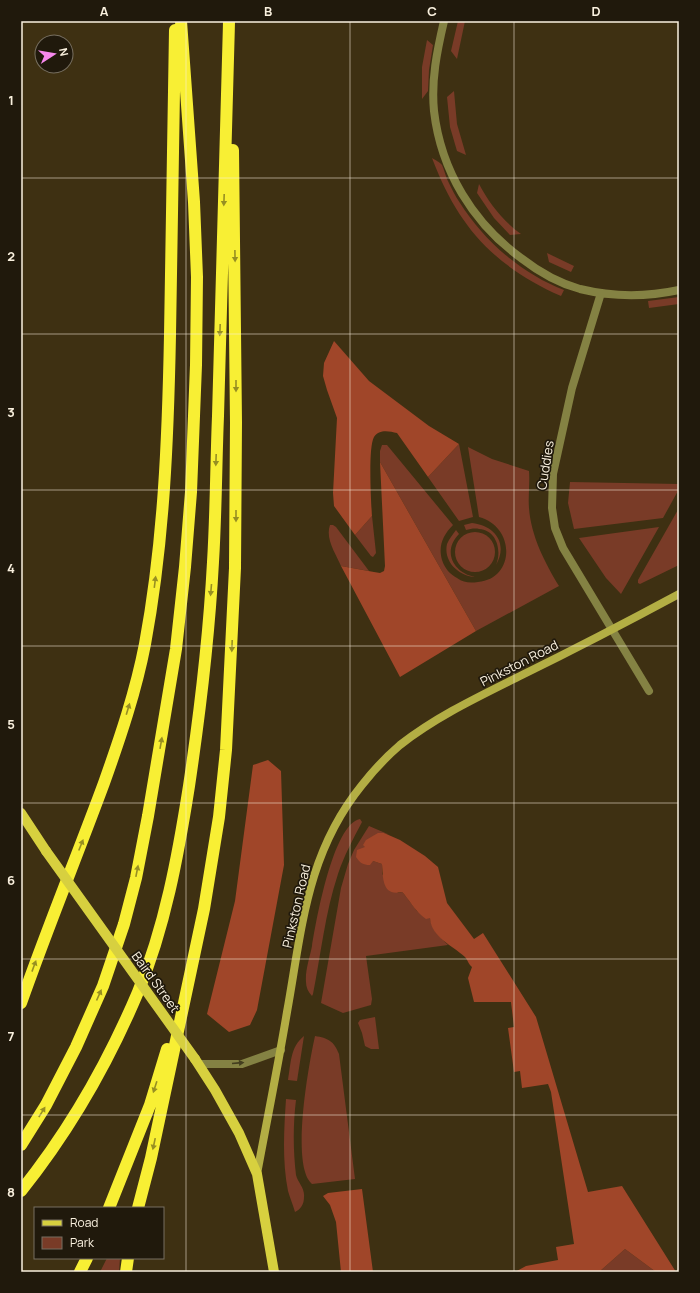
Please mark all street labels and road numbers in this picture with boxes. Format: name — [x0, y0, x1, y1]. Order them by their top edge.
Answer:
street label: Cuddies — [532, 439, 558, 491]
street label: Pinkston Road — [477, 636, 561, 690]
street label: Pinkston Road — [278, 862, 314, 950]
street label: Baird Street — [128, 948, 184, 1016]

